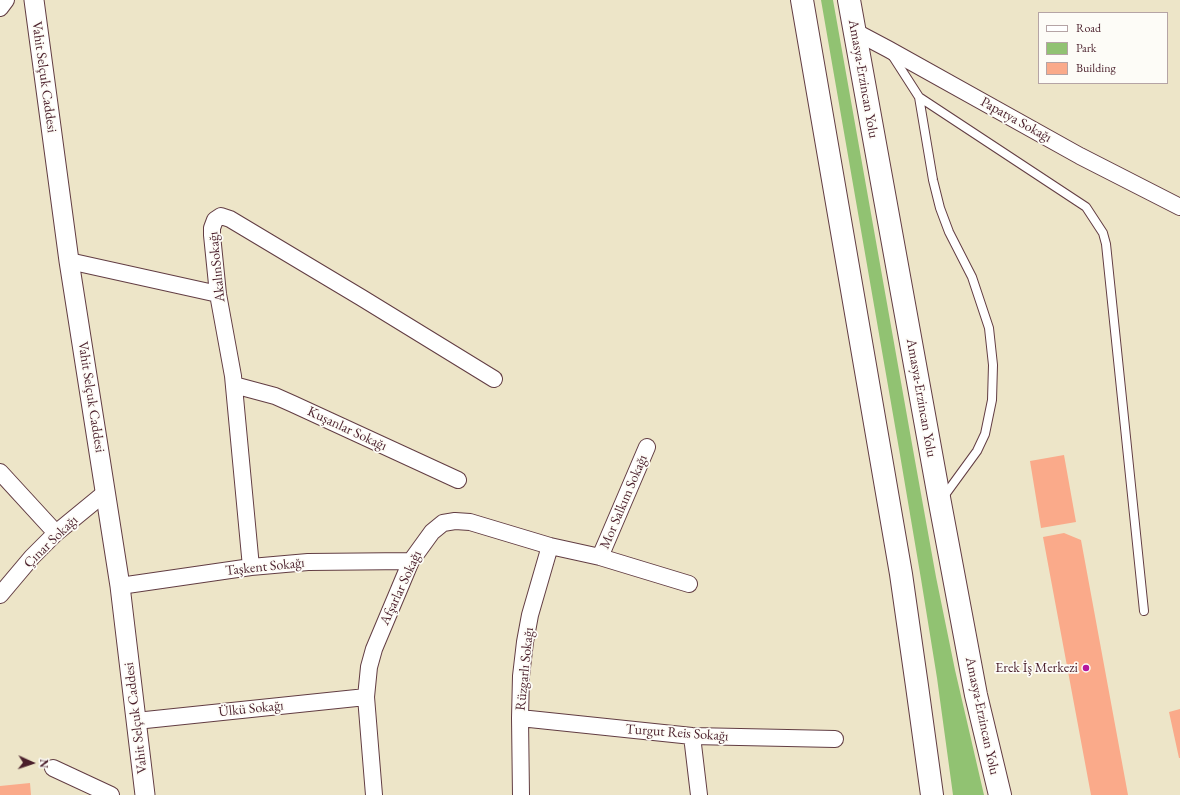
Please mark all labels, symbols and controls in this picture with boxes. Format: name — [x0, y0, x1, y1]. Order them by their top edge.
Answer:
legend — [1038, 12, 1168, 84]
street label: Amasya-Erzincan Yolu — [844, 18, 882, 140]
street label: Vahit Selçuk Caddesi — [28, 20, 60, 134]
text: Road — [1076, 20, 1101, 36]
text: Park — [1076, 40, 1096, 56]
text: Building — [1076, 60, 1116, 76]
street label: Papatya Sokağı — [977, 94, 1055, 146]
street label: AkalınSokağı — [205, 231, 229, 303]
street label: Amasya-Erzincan Yolu — [902, 337, 940, 459]
street label: Vahit Selçuk Caddesi — [74, 340, 108, 454]
street label: Kuşanlar Sokağı — [305, 403, 389, 455]
street label: Mor Salkım Sokağı — [597, 452, 651, 552]
street label: Çınar Sokağı — [20, 512, 82, 572]
street label: Afşarlar Sokağı — [376, 548, 426, 628]
street label: Taşkent Sokağı — [225, 554, 305, 580]
street label: Rüzgarlı Sokağı — [512, 627, 538, 711]
street label: Amasya-Erzincan Yolu — [961, 656, 1003, 776]
place label: Erek İş Merkezi — [995, 660, 1078, 676]
street label: Vahit Selçuk Caddesi — [121, 661, 151, 775]
marker: Erek İş Merkezi — [1081, 663, 1091, 673]
street label: Ülkü Sokağı — [218, 697, 284, 721]
street label: Turgut Reis Sokağı — [625, 721, 729, 745]
north arrow — [12, 743, 52, 783]
text: N — [37, 759, 51, 768]

